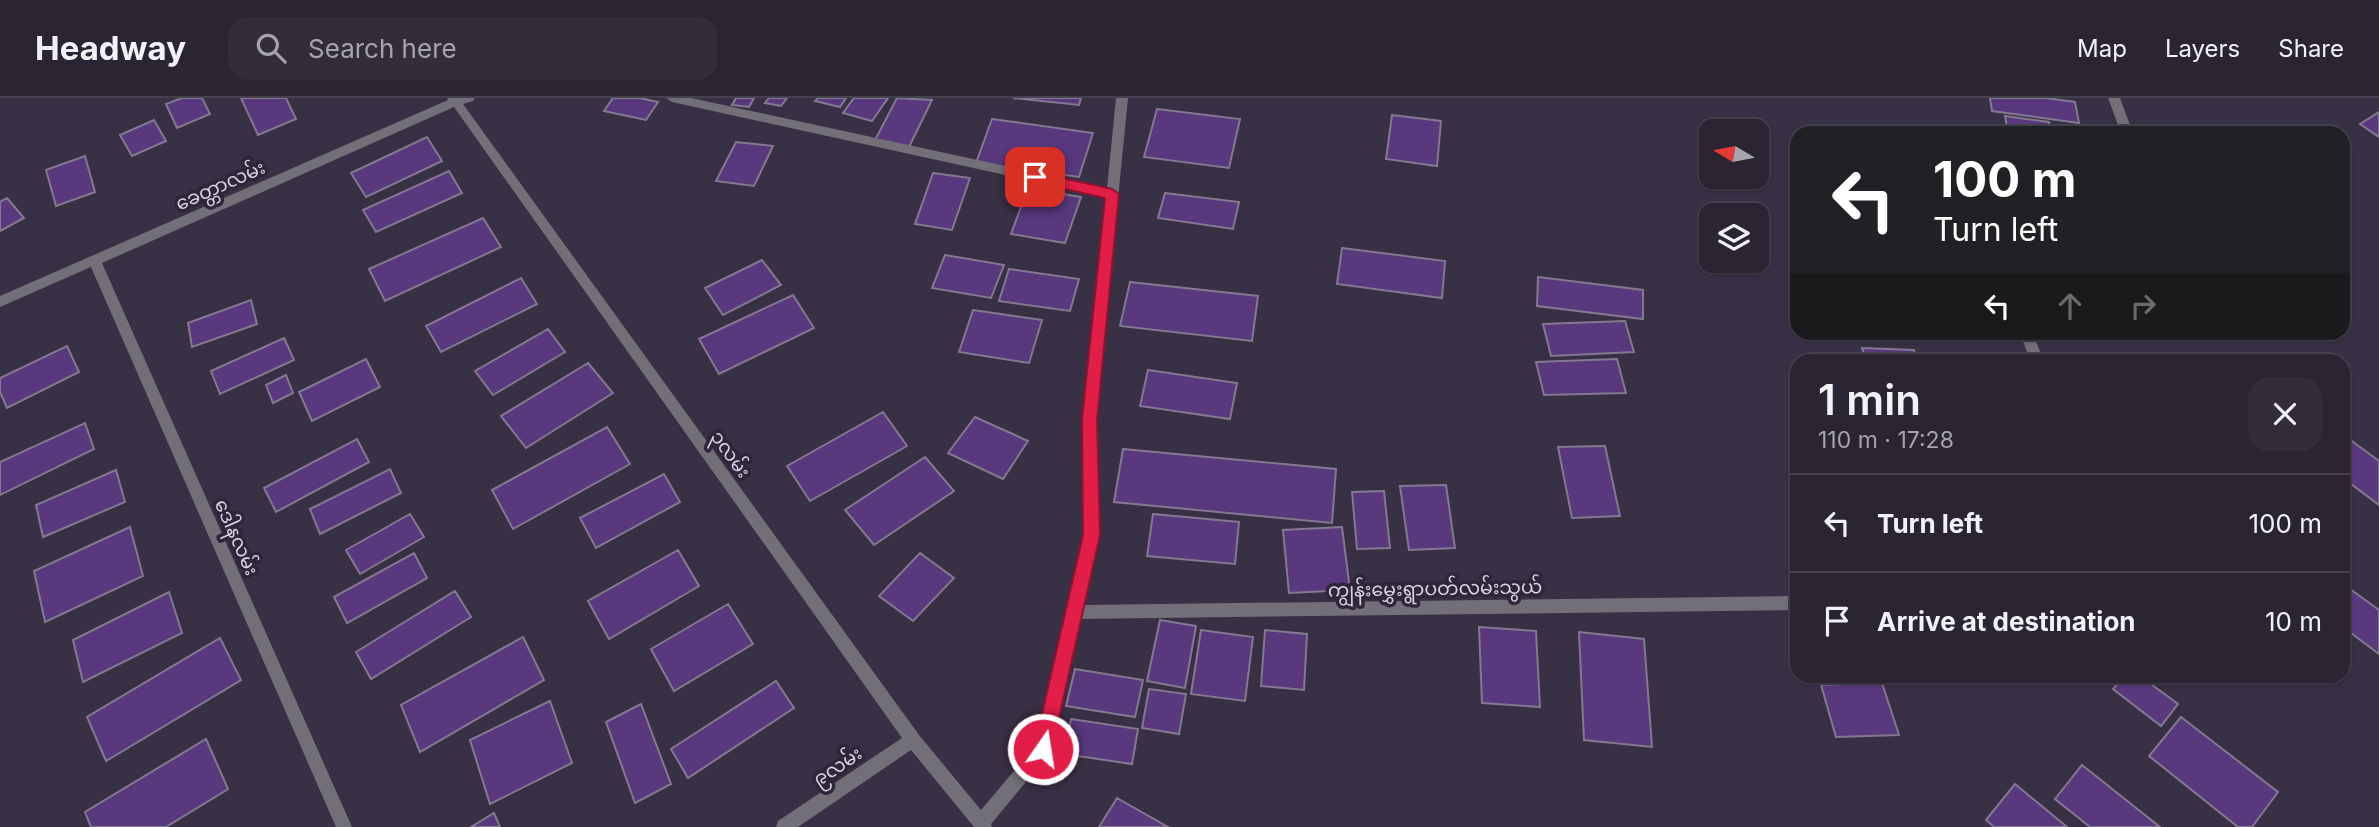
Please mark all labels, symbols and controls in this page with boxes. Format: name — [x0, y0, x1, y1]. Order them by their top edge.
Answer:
search box — [228, 17, 718, 80]
text: Headway — [35, 28, 186, 68]
icon: search — [252, 29, 290, 67]
text: Search here — [308, 33, 457, 64]
text: Map — [2077, 34, 2127, 63]
text: Layers — [2165, 34, 2240, 63]
text: Share — [2278, 34, 2344, 63]
north arrow — [1699, 119, 1769, 189]
map controls — [1699, 119, 1769, 273]
pin — [1005, 147, 1065, 207]
text: 100 m — [1933, 150, 2077, 209]
street label: ခေတ္တာလမ်း — [171, 153, 270, 219]
icon: left — [1818, 154, 1909, 245]
icon: arrive — [1016, 158, 1054, 196]
button: layers — [1699, 203, 1769, 273]
text: Turn left — [1933, 210, 2058, 249]
icon: left — [1978, 287, 2016, 325]
icon: ahead — [2051, 287, 2089, 325]
icon: right — [2124, 287, 2162, 325]
text: 1 min — [1818, 374, 1921, 425]
button: close — [2248, 377, 2322, 451]
street label: ၃လမ်း — [703, 425, 758, 485]
text: 110 m · 17:28 — [1818, 426, 1954, 454]
street label: ဒေါနလမ်း — [206, 494, 266, 580]
icon: left — [1818, 504, 1856, 542]
text: Turn left — [1877, 508, 1983, 539]
text: 100 m — [2249, 508, 2322, 539]
street label: ကျွန်းမွှေးရွာပတ်လမ်းသွယ် — [1328, 572, 1542, 608]
icon: arrive — [1818, 602, 1856, 640]
text: Arrive at destination — [1877, 606, 2136, 637]
text: 10 m — [2265, 606, 2322, 637]
position arrow — [1006, 712, 1080, 786]
street label: ၉လမ်း — [807, 739, 869, 795]

